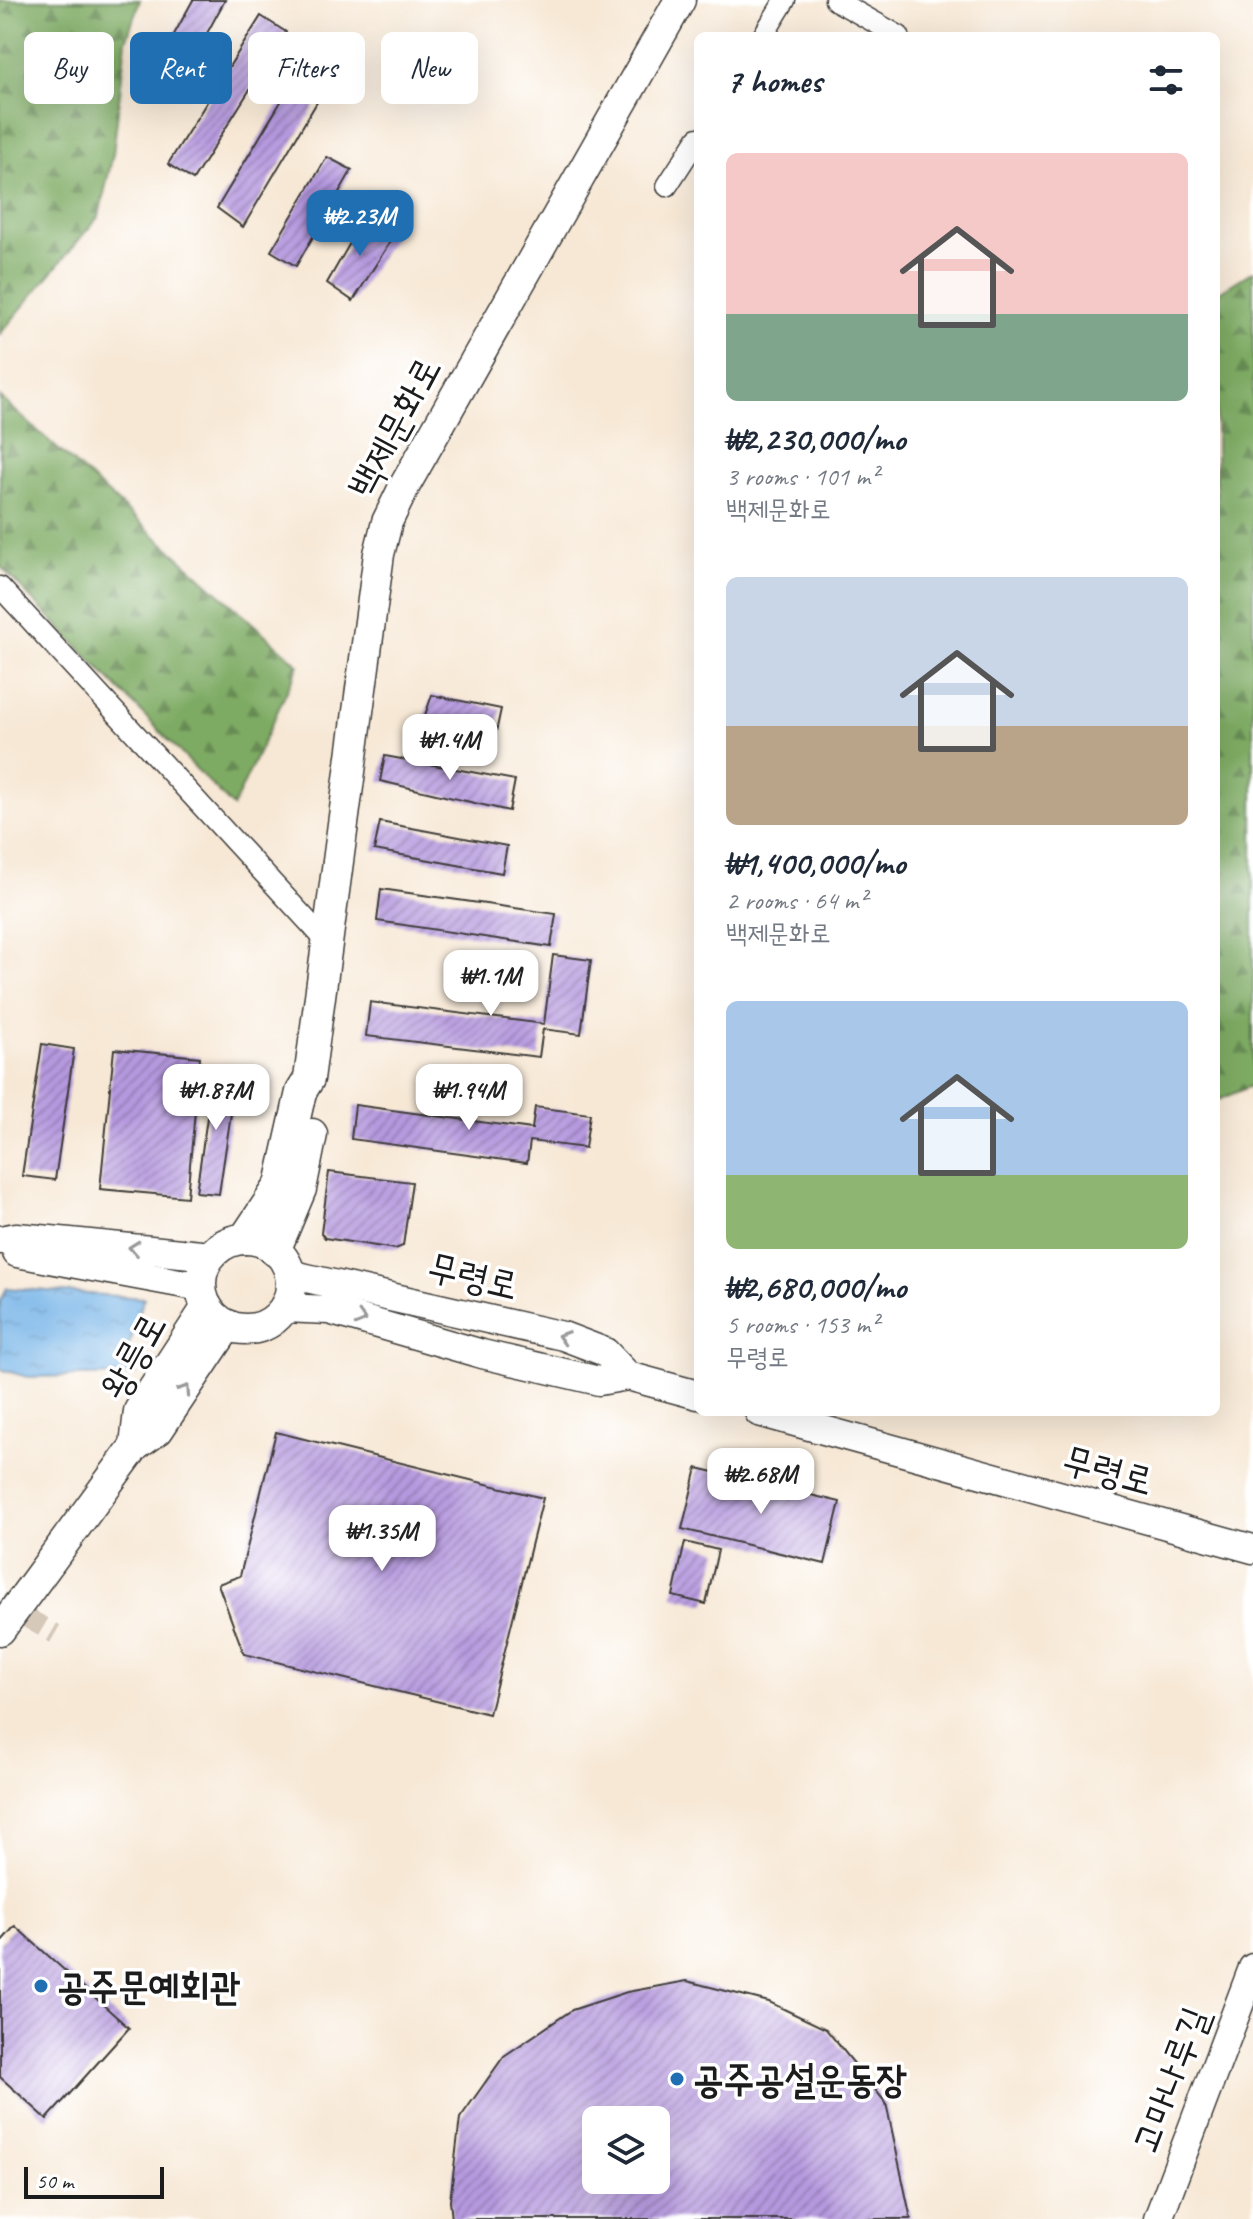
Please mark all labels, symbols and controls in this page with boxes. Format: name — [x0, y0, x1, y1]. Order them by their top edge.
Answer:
chip: Buy — [24, 32, 114, 104]
chip: Rent — [130, 32, 232, 104]
chip: Filters — [248, 32, 365, 104]
chip: New — [381, 32, 478, 104]
icon: filters — [1144, 58, 1188, 102]
text: 7 homes — [726, 59, 822, 102]
pin: ₩2.23M — [295, 190, 425, 258]
text: ₩2.23M — [325, 199, 395, 232]
icon: home — [885, 205, 1029, 349]
street label: 백제문화로 — [338, 349, 451, 506]
text: ₩2,230,000/mo — [726, 417, 905, 460]
text: 3 rooms · 101 m² — [726, 460, 878, 493]
text: 백제문화로 — [726, 493, 831, 526]
icon: home — [885, 629, 1029, 773]
pin: ₩1.4M — [394, 714, 506, 782]
text: ₩1.4M — [420, 723, 480, 756]
text: ₩1,400,000/mo — [726, 841, 905, 884]
text: 2 rooms · 64 m² — [726, 884, 867, 917]
text: 백제문화로 — [726, 917, 831, 950]
pin: ₩1.1M — [435, 950, 547, 1018]
text: ₩1.1M — [461, 959, 521, 992]
icon: home — [885, 1053, 1029, 1197]
pin: ₩1.87M — [151, 1064, 281, 1132]
pin: ₩1.94M — [404, 1064, 534, 1132]
text: ₩1.87M — [181, 1073, 251, 1106]
text: ₩1.94M — [434, 1073, 504, 1106]
one-way arrow — [127, 1240, 140, 1257]
street label: 무령로 — [423, 1243, 523, 1310]
text: ₩2,680,000/mo — [726, 1265, 906, 1308]
street label: 왕릉로 — [91, 1305, 176, 1408]
text: 5 rooms · 153 m² — [726, 1308, 878, 1341]
one-way arrow — [353, 1310, 367, 1326]
one-way arrow — [556, 1330, 570, 1346]
text: 무령로 — [726, 1341, 789, 1374]
one-way arrow — [175, 1384, 190, 1398]
street label: 무령로 — [1057, 1436, 1158, 1505]
pin: ₩2.68M — [696, 1448, 826, 1516]
text: ₩2.68M — [725, 1457, 797, 1490]
pin: ₩1.35M — [317, 1505, 447, 1573]
text: ₩1.35M — [347, 1514, 417, 1547]
place label: 공주문예회관 — [57, 1963, 240, 2010]
marker: 공주문예회관 — [32, 1977, 50, 1995]
street label: 고마나루길 — [1121, 2000, 1220, 2160]
place label: 공주공설운동장 — [693, 2056, 907, 2103]
marker: 공주공설운동장 — [668, 2070, 686, 2088]
map controls — [582, 2106, 670, 2194]
button: layers — [582, 2106, 670, 2194]
scale bar — [24, 2163, 164, 2199]
text: 50 m — [36, 2167, 73, 2195]

